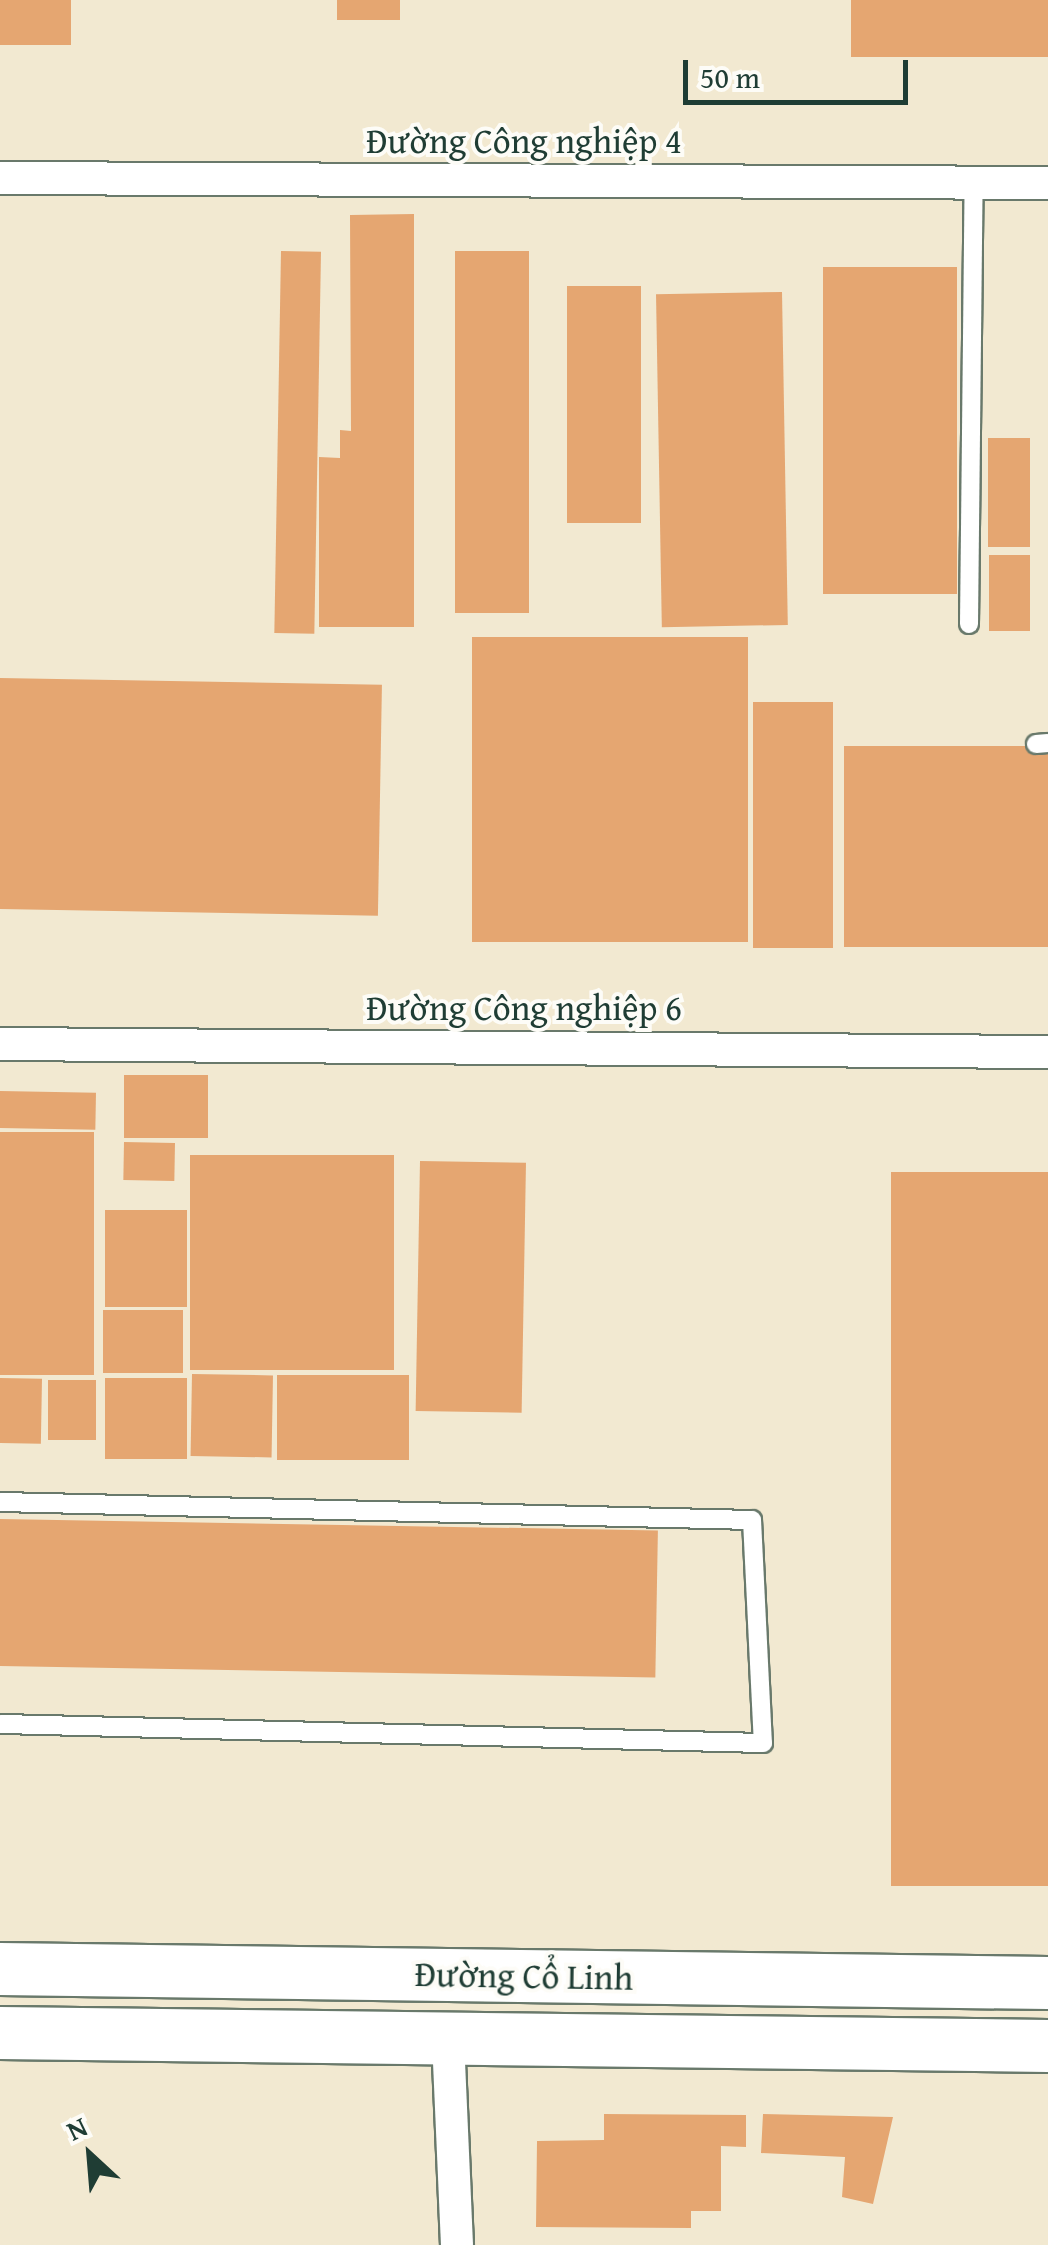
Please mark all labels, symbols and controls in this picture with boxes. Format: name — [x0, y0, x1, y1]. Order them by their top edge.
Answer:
scale bar — [688, 40, 913, 102]
text: 50 m — [700, 55, 760, 99]
street label: Đường Công nghiệp 4 — [366, 120, 682, 162]
street label: Đường Công nghiệp 6 — [366, 987, 682, 1029]
street label: Đường Cổ Linh — [414, 1953, 634, 1999]
north arrow — [40, 2105, 140, 2205]
text: N — [59, 2105, 94, 2150]

